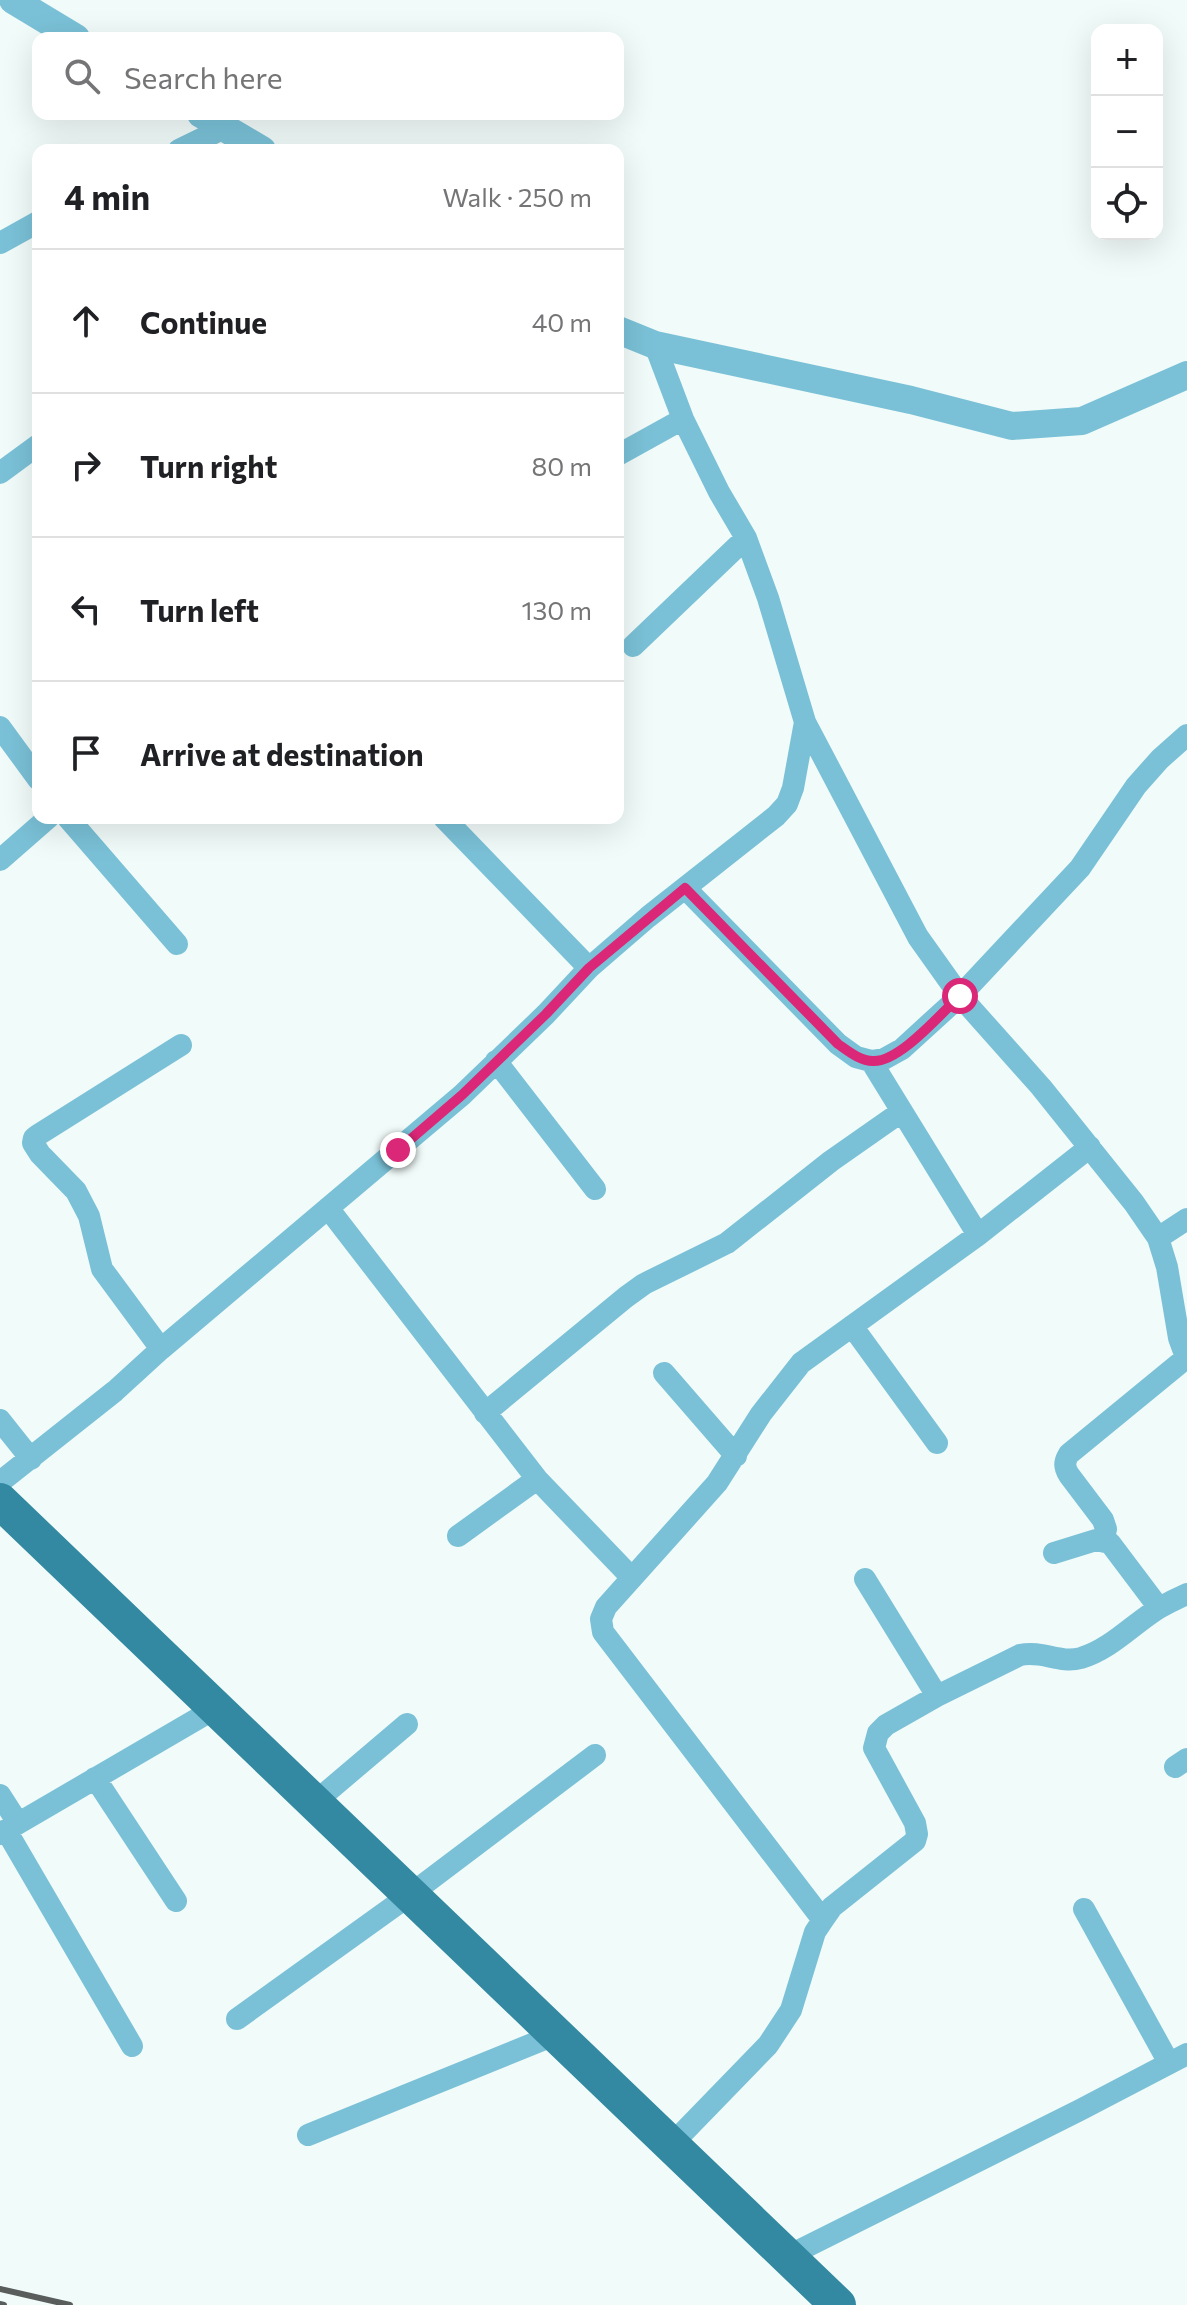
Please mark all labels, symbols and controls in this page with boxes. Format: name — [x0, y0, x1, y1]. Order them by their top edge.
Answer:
map controls — [1091, 24, 1163, 240]
button: + — [1091, 24, 1163, 96]
search box — [32, 32, 624, 120]
icon: search — [60, 54, 104, 98]
text: Search here — [124, 58, 283, 95]
button: − — [1091, 96, 1163, 168]
button: locate — [1091, 168, 1163, 240]
text: 4 min — [64, 175, 150, 217]
text: Walk · 250 m — [442, 181, 592, 212]
icon: ahead — [64, 299, 108, 343]
text: Continue — [140, 303, 267, 340]
text: 40 m — [532, 306, 592, 337]
icon: right — [64, 443, 108, 487]
text: Turn right — [140, 447, 277, 484]
text: 80 m — [532, 450, 592, 481]
icon: left — [64, 587, 108, 631]
text: Turn left — [140, 591, 259, 628]
text: 130 m — [521, 594, 592, 625]
icon: arrive — [64, 731, 108, 775]
text: Arrive at destination — [140, 735, 424, 772]
route start — [942, 978, 978, 1014]
route end — [380, 1132, 416, 1168]

